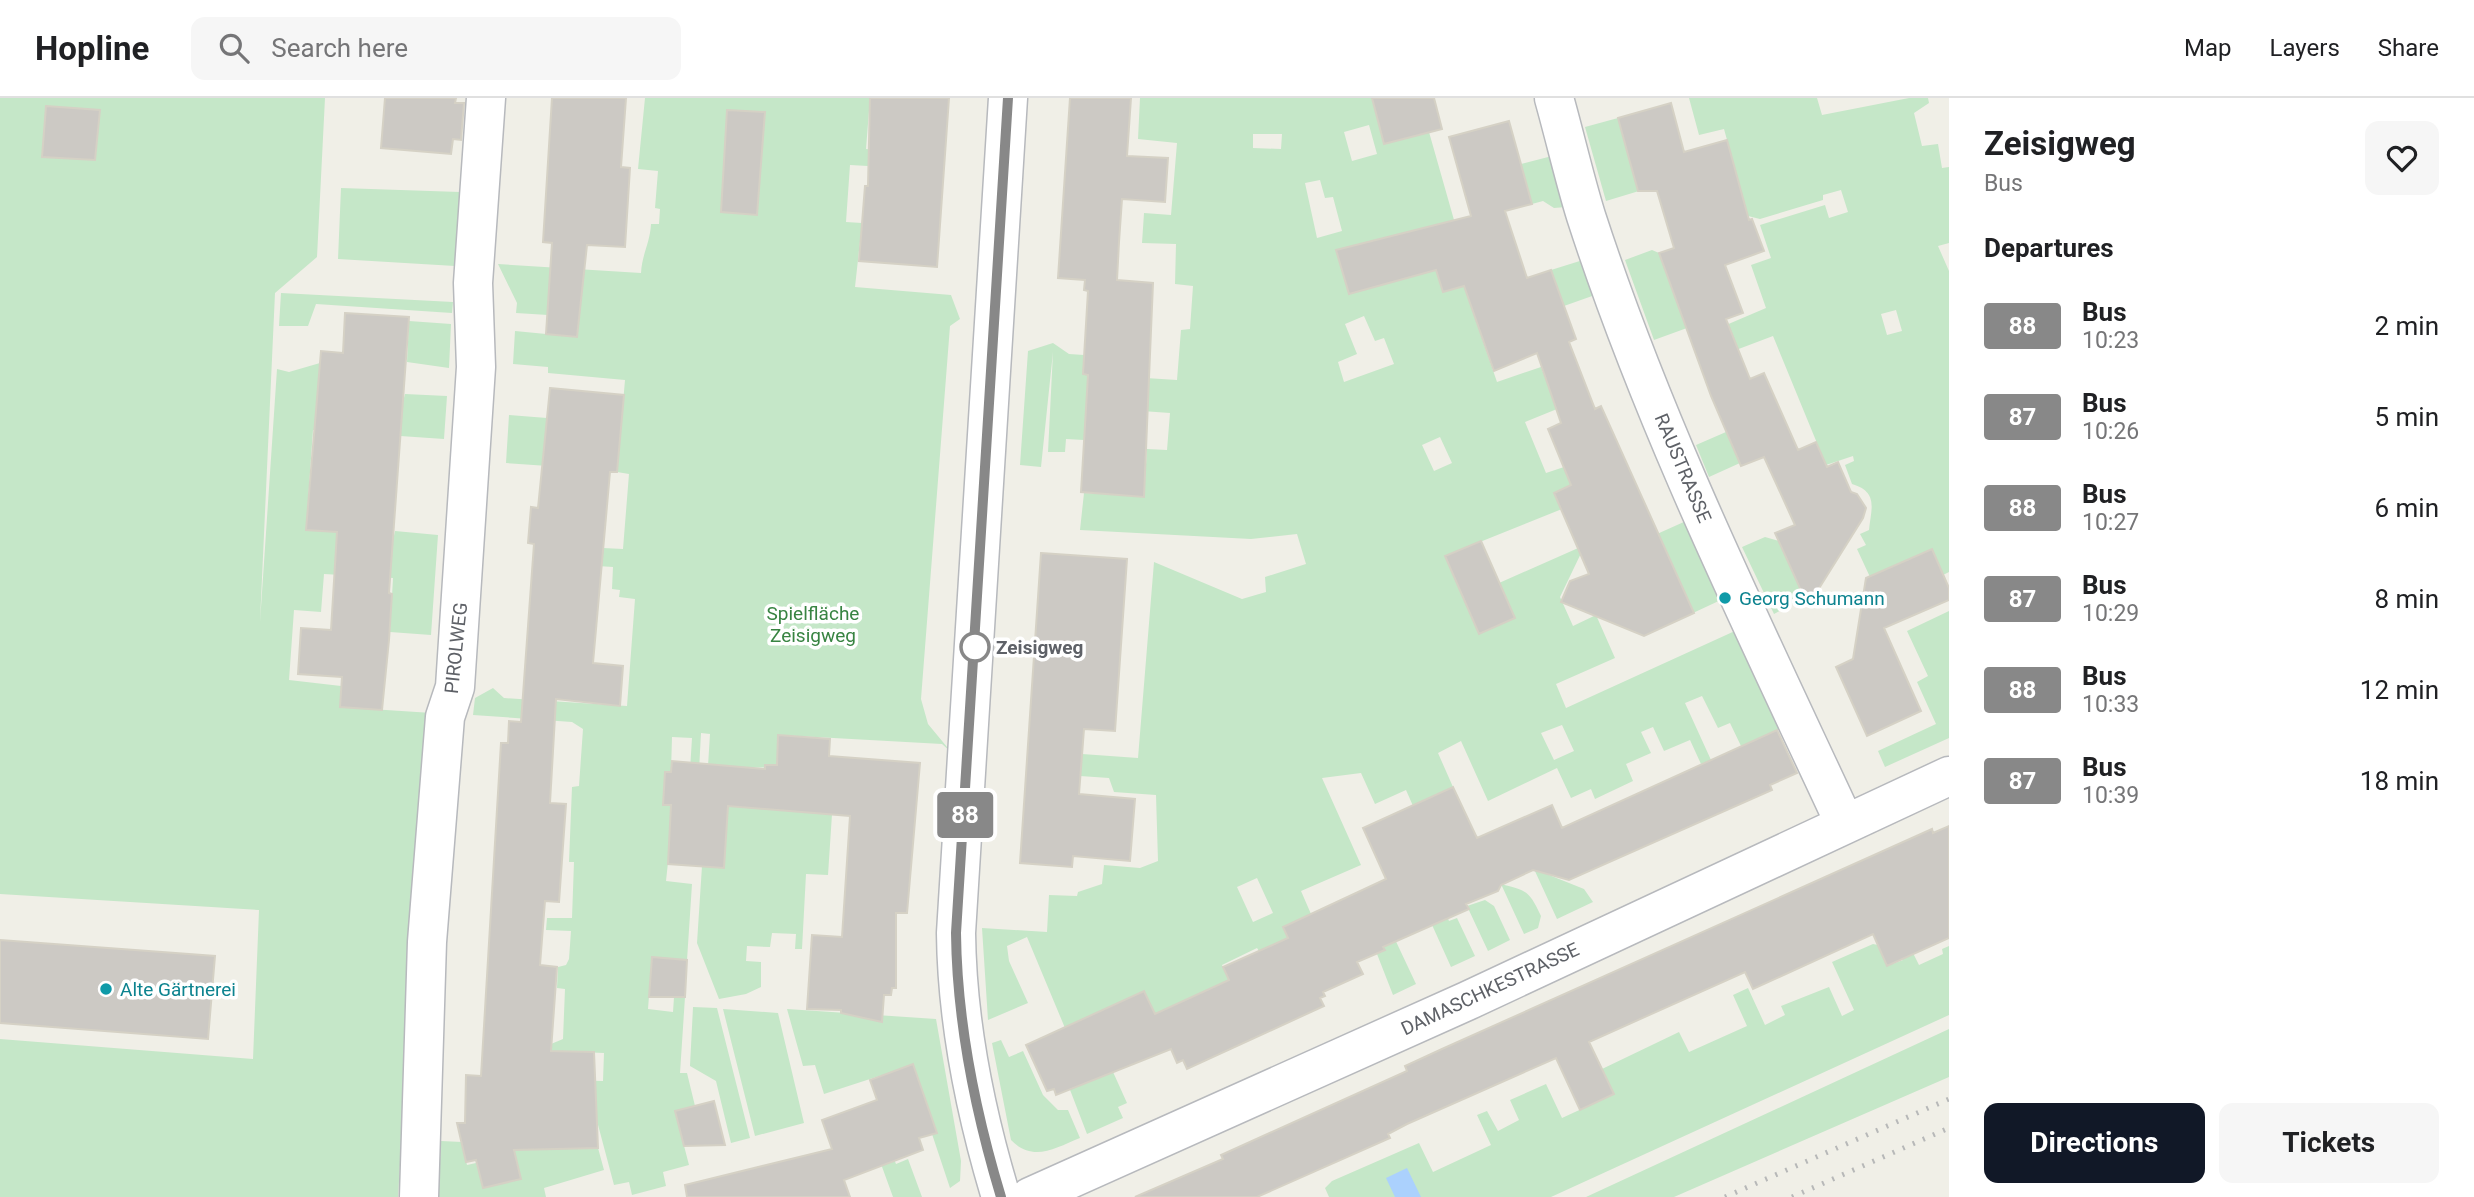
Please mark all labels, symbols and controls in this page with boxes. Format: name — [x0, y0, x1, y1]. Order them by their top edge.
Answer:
search box — [191, 17, 681, 80]
text: Hopline — [35, 29, 149, 68]
icon: search — [215, 29, 253, 67]
text: Search here — [271, 33, 408, 63]
text: Map — [2184, 34, 2232, 62]
text: Layers — [2270, 34, 2340, 62]
text: Share — [2378, 34, 2439, 62]
button: heart — [2365, 121, 2439, 195]
text: Zeisigweg — [1984, 124, 2136, 163]
text: Bus — [1984, 170, 2023, 197]
text: Departures — [1984, 233, 2114, 263]
text: Bus — [2082, 297, 2127, 327]
text: 2 min — [2374, 311, 2439, 341]
text: 88 — [2009, 312, 2036, 340]
text: 10:23 — [2082, 327, 2139, 354]
text: Bus — [2082, 388, 2127, 418]
text: 5 min — [2374, 402, 2439, 432]
text: 87 — [2009, 403, 2036, 431]
street label: RAUSTRASSE — [1650, 410, 1716, 526]
text: 10:26 — [2082, 418, 2139, 445]
text: Bus — [2082, 479, 2127, 509]
text: 6 min — [2374, 493, 2439, 523]
text: 88 — [2009, 494, 2036, 522]
text: 10:27 — [2082, 509, 2139, 536]
text: Bus — [2082, 570, 2127, 600]
text: 8 min — [2374, 584, 2439, 614]
text: 87 — [2009, 585, 2036, 613]
place label: Georg Schumann — [1739, 587, 1885, 610]
marker: Georg Schumann — [1717, 590, 1733, 606]
text: 10:29 — [2082, 600, 2139, 627]
street label: PIROLWEG — [440, 601, 472, 695]
park label: Spielfläche Zeisigweg — [767, 602, 859, 647]
marker: Zeisigweg — [960, 632, 990, 662]
place label: Zeisigweg — [996, 636, 1083, 659]
text: Bus — [2082, 661, 2127, 691]
text: 12 min — [2360, 675, 2439, 705]
text: 88 — [2009, 676, 2036, 704]
text: 10:33 — [2082, 691, 2139, 718]
text: Bus — [2082, 752, 2127, 782]
text: 18 min — [2360, 766, 2439, 796]
text: 87 — [2009, 767, 2036, 795]
text: 10:39 — [2082, 782, 2139, 809]
line badge: 88 — [934, 792, 996, 838]
text: 88 — [951, 801, 979, 829]
street label: DAMASCHKESTRASSE — [1397, 938, 1583, 1040]
place label: Alte Gärtnerei — [120, 978, 236, 1001]
marker: Alte Gärtnerei — [98, 981, 114, 997]
button: Directions — [1984, 1103, 2205, 1183]
button: Tickets — [2219, 1103, 2439, 1183]

